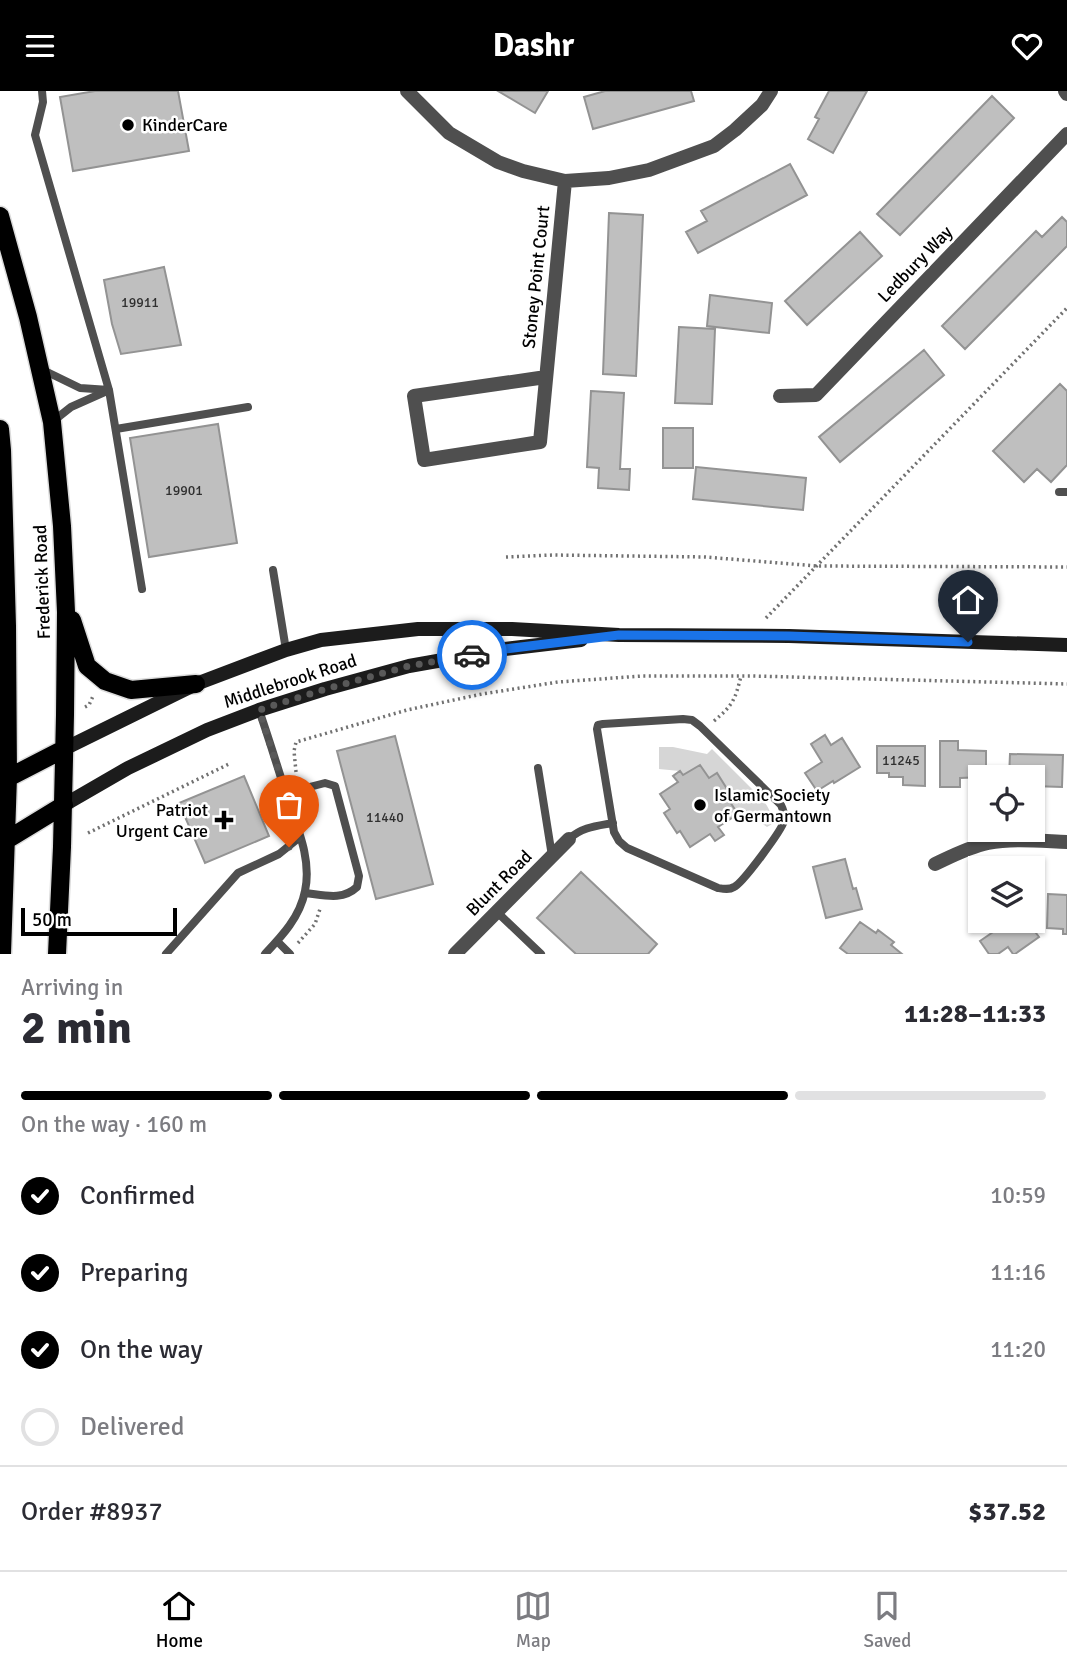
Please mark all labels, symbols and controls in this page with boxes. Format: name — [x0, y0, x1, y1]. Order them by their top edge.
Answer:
text: Dashr — [493, 26, 574, 65]
icon: menu — [21, 27, 59, 65]
icon: heart — [1008, 27, 1046, 65]
place label: KinderCare — [142, 114, 228, 136]
marker: KinderCare — [120, 117, 136, 133]
street label: Stoney Point Court — [518, 204, 554, 350]
street label: Ledbury Way — [873, 221, 957, 307]
house number: 19911 — [121, 294, 159, 311]
house number: 19901 — [165, 482, 203, 499]
street label: Frederick Road — [29, 524, 55, 640]
pin — [938, 570, 998, 642]
icon: home — [949, 581, 987, 619]
courier — [437, 620, 507, 690]
icon: car — [453, 636, 491, 674]
street label: Middlebrook Road — [221, 649, 359, 713]
house number: 11245 — [882, 752, 920, 769]
map controls — [968, 765, 1045, 933]
button: locate — [968, 765, 1045, 842]
pin — [259, 775, 319, 847]
place label: Islamic Society of Germantown — [714, 784, 832, 827]
icon: bag — [270, 786, 308, 824]
marker: Islamic Society of Germantown — [692, 797, 708, 813]
place label: Patriot Urgent Care — [116, 799, 208, 842]
house number: 11440 — [366, 809, 404, 826]
marker: Patriot Urgent Care — [214, 810, 234, 830]
street label: Blunt Road — [461, 845, 537, 921]
button: layers — [968, 856, 1045, 933]
scale bar — [21, 905, 177, 937]
text: 50 m — [32, 908, 72, 932]
text: Arriving in — [21, 973, 123, 1002]
text: 11:28–11:33 — [904, 998, 1046, 1030]
text: 2 min — [21, 1000, 132, 1056]
text: On the way · 160 m — [21, 1110, 207, 1139]
icon: check — [21, 1177, 59, 1215]
text: Confirmed — [80, 1180, 195, 1212]
text: 10:59 — [990, 1181, 1046, 1210]
icon: check — [21, 1254, 59, 1292]
text: Preparing — [80, 1257, 188, 1289]
text: 11:16 — [990, 1258, 1046, 1287]
icon: check — [21, 1331, 59, 1369]
text: On the way — [80, 1334, 203, 1366]
text: 11:20 — [990, 1335, 1046, 1364]
text: Delivered — [80, 1411, 185, 1443]
text: Order #8937 — [21, 1496, 162, 1528]
text: $37.52 — [968, 1496, 1046, 1528]
tab: Home — [156, 1587, 203, 1653]
tab: Map — [514, 1587, 552, 1653]
tab: Saved — [863, 1587, 911, 1653]

